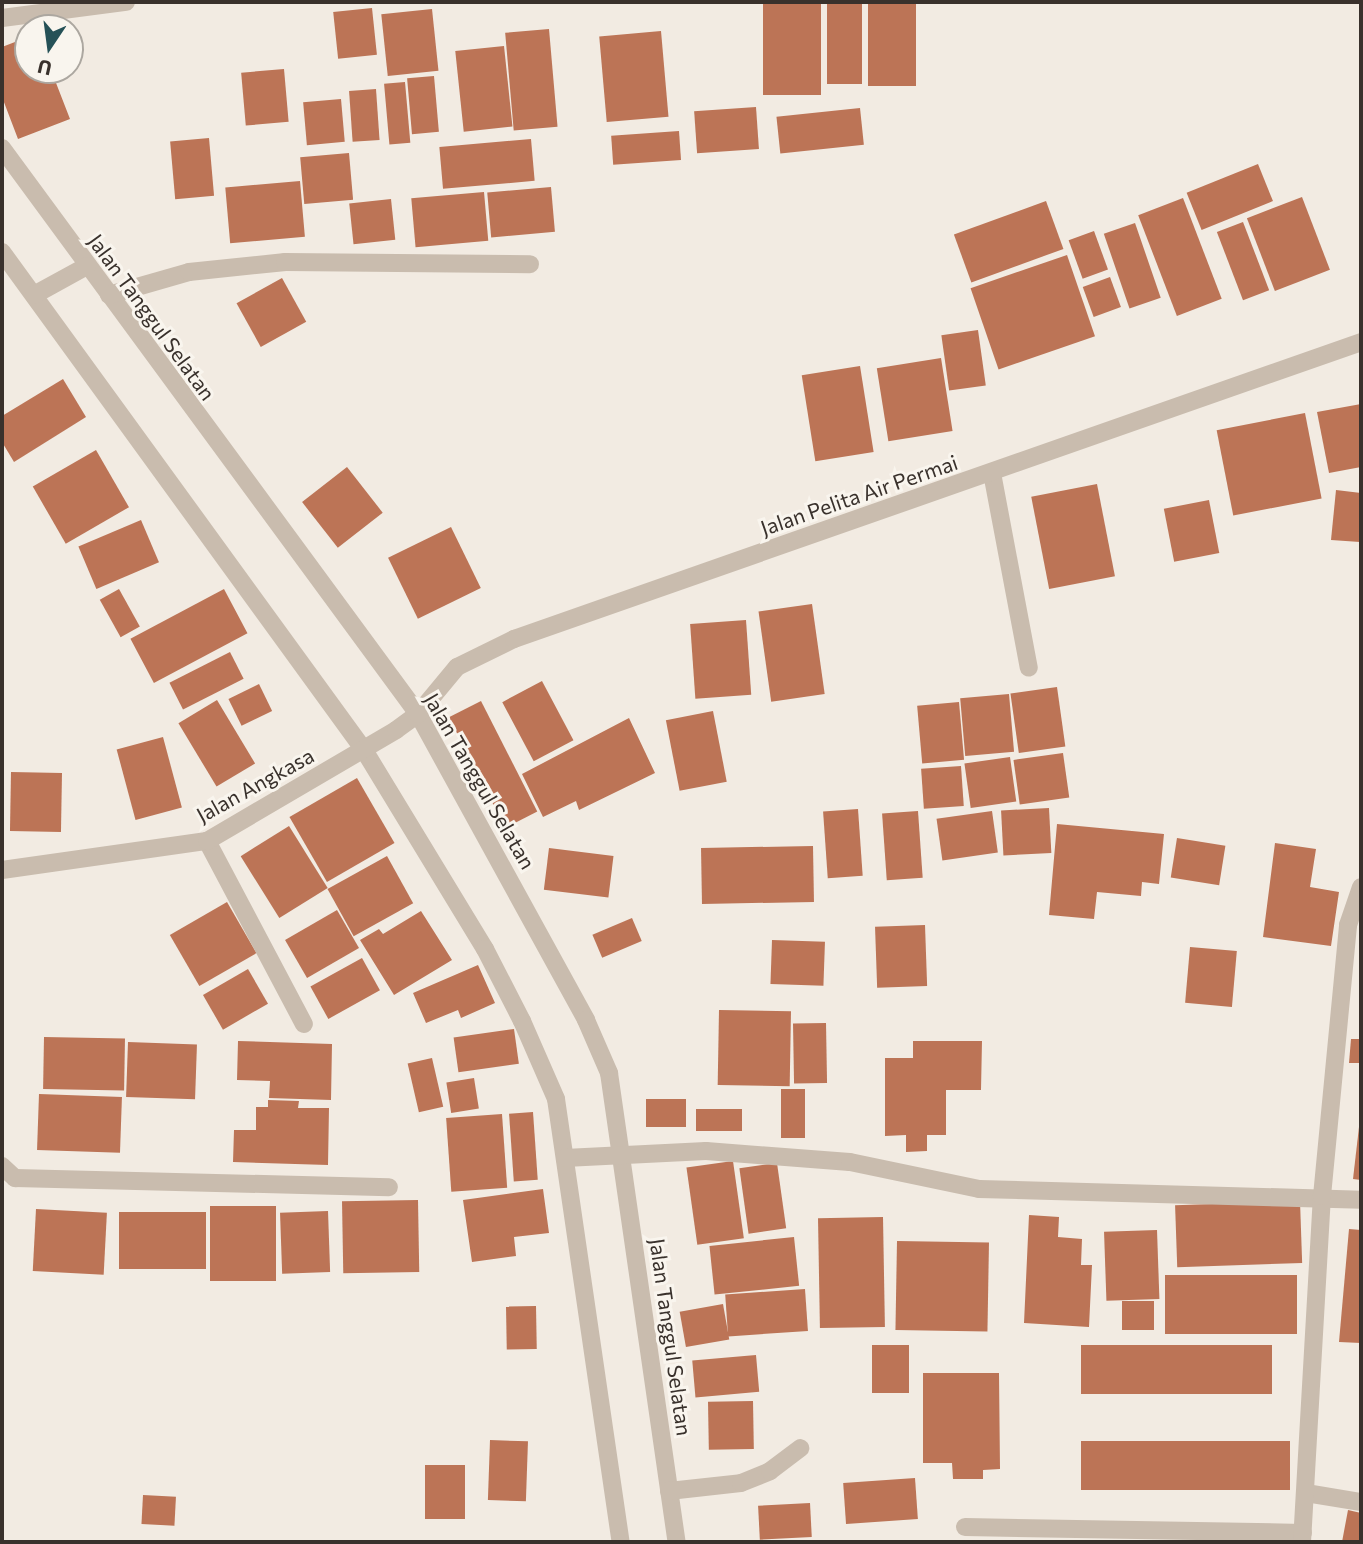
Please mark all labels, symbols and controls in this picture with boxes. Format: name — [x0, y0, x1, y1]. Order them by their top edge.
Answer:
north arrow — [14, 14, 84, 84]
text: U — [35, 55, 54, 81]
street label: Jalan Tanggul Selatan — [83, 229, 221, 405]
street label: Jalan Pelita Air Permai — [757, 449, 961, 541]
street label: Jalan Tanggul Selatan — [419, 688, 541, 874]
street label: Jalan Angkasa — [192, 742, 318, 828]
street label: Jalan Tanggul Selatan — [645, 1237, 697, 1437]

